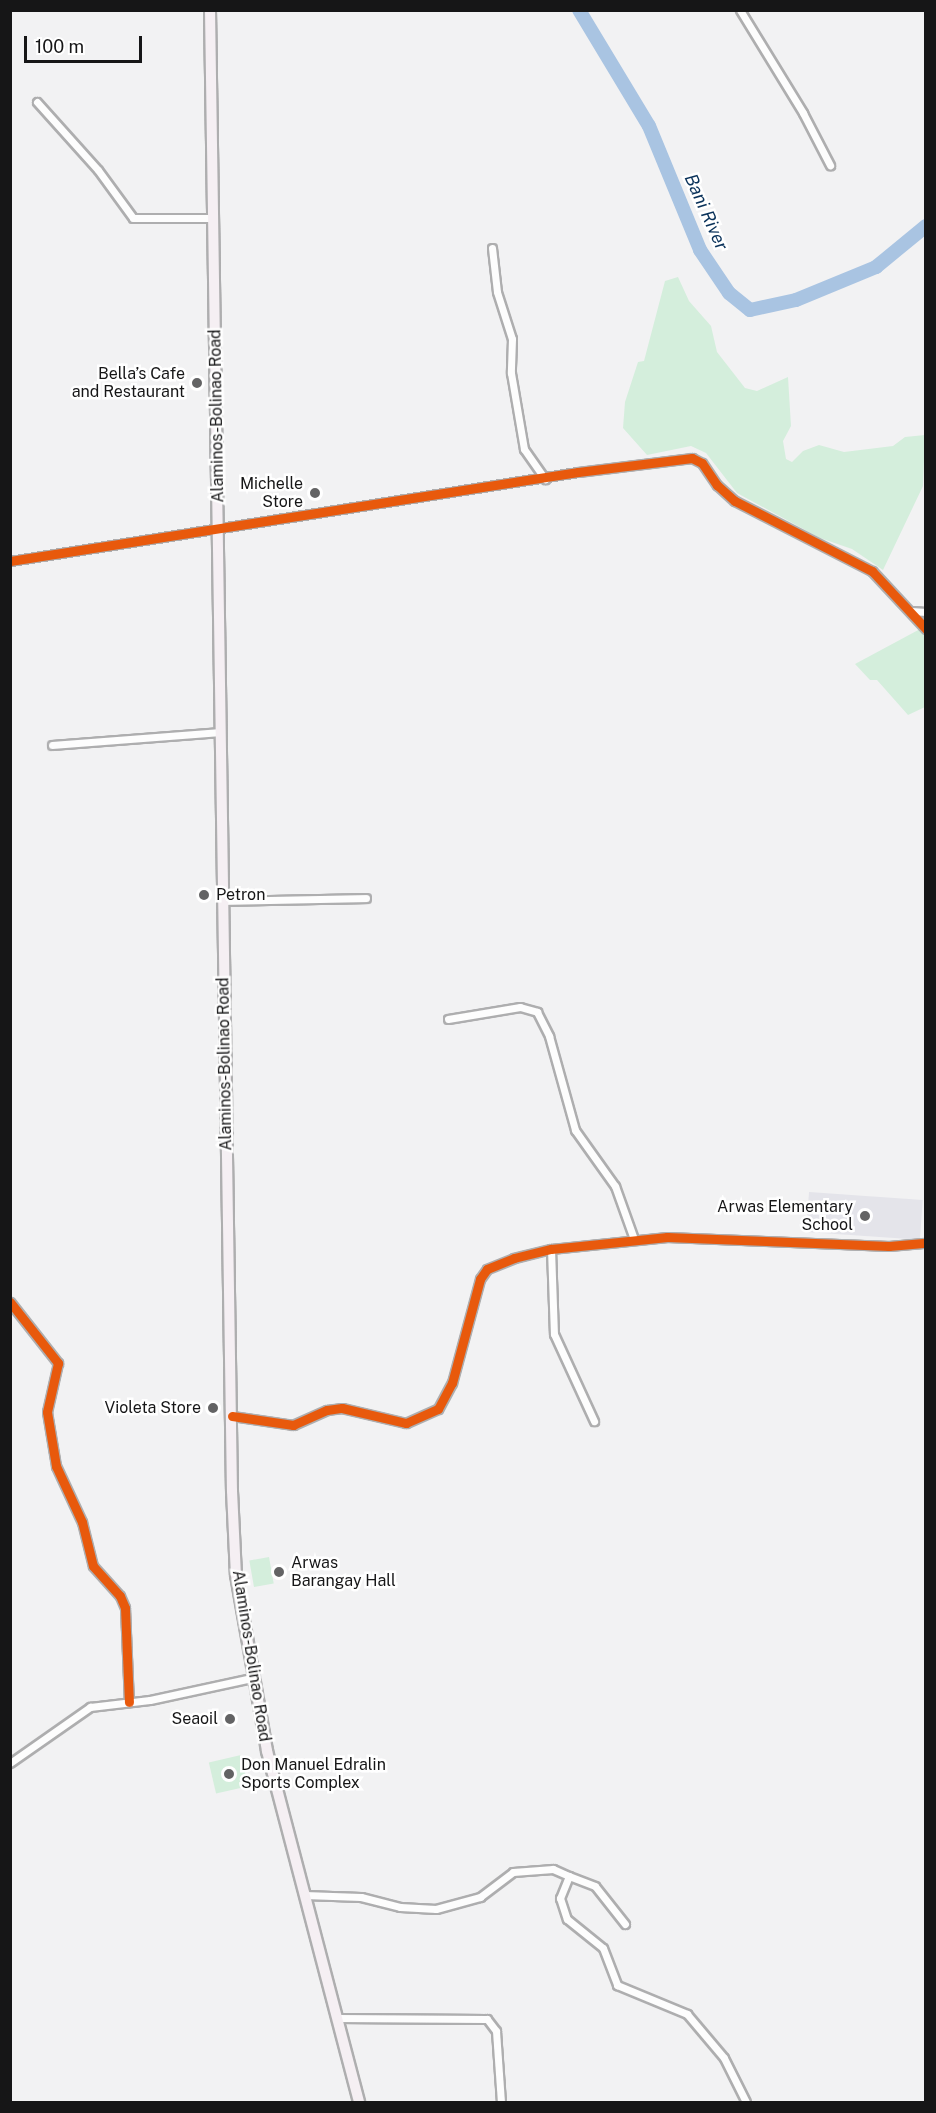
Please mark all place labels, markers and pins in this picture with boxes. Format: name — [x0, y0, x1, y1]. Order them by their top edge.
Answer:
place label: Bella’s Cafe and Restaurant — [72, 364, 185, 402]
marker: Bella’s Cafe and Restaurant — [190, 376, 204, 390]
place label: Michelle Store — [240, 474, 303, 512]
marker: Michelle Store — [308, 486, 322, 500]
place label: Petron — [216, 885, 265, 905]
marker: Petron — [197, 888, 211, 902]
place label: Arwas Elementary School — [717, 1197, 853, 1235]
marker: Arwas Elementary School — [858, 1209, 872, 1223]
place label: Violeta Store — [105, 1398, 201, 1418]
marker: Violeta Store — [206, 1401, 220, 1415]
place label: Arwas Barangay Hall — [291, 1553, 396, 1591]
marker: Arwas Barangay Hall — [272, 1565, 286, 1579]
place label: Seaoil — [172, 1709, 218, 1729]
marker: Seaoil — [223, 1712, 237, 1726]
place label: Don Manuel Edralin Sports Complex — [241, 1755, 386, 1793]
marker: Don Manuel Edralin Sports Complex — [222, 1767, 236, 1781]

